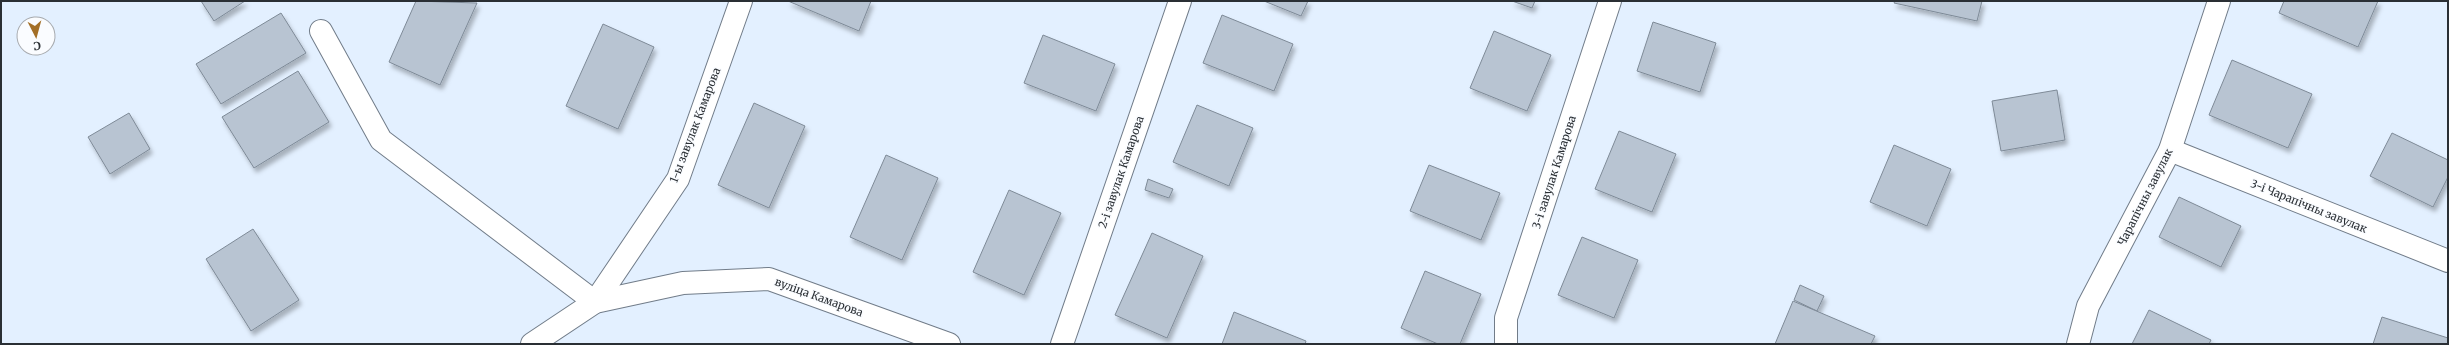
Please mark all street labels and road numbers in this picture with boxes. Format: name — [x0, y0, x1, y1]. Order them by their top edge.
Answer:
street label: 1-ы завулак Камарова — [667, 65, 723, 184]
street label: 2-і завулак Камарова — [1095, 114, 1147, 230]
street label: 3-і завулак Камарова — [1529, 114, 1579, 230]
street label: Чарапічны завулак — [2114, 146, 2176, 248]
street label: 3-і Чарапічны завулак — [2249, 176, 2369, 236]
street label: вуліца Камарова — [773, 275, 865, 320]

